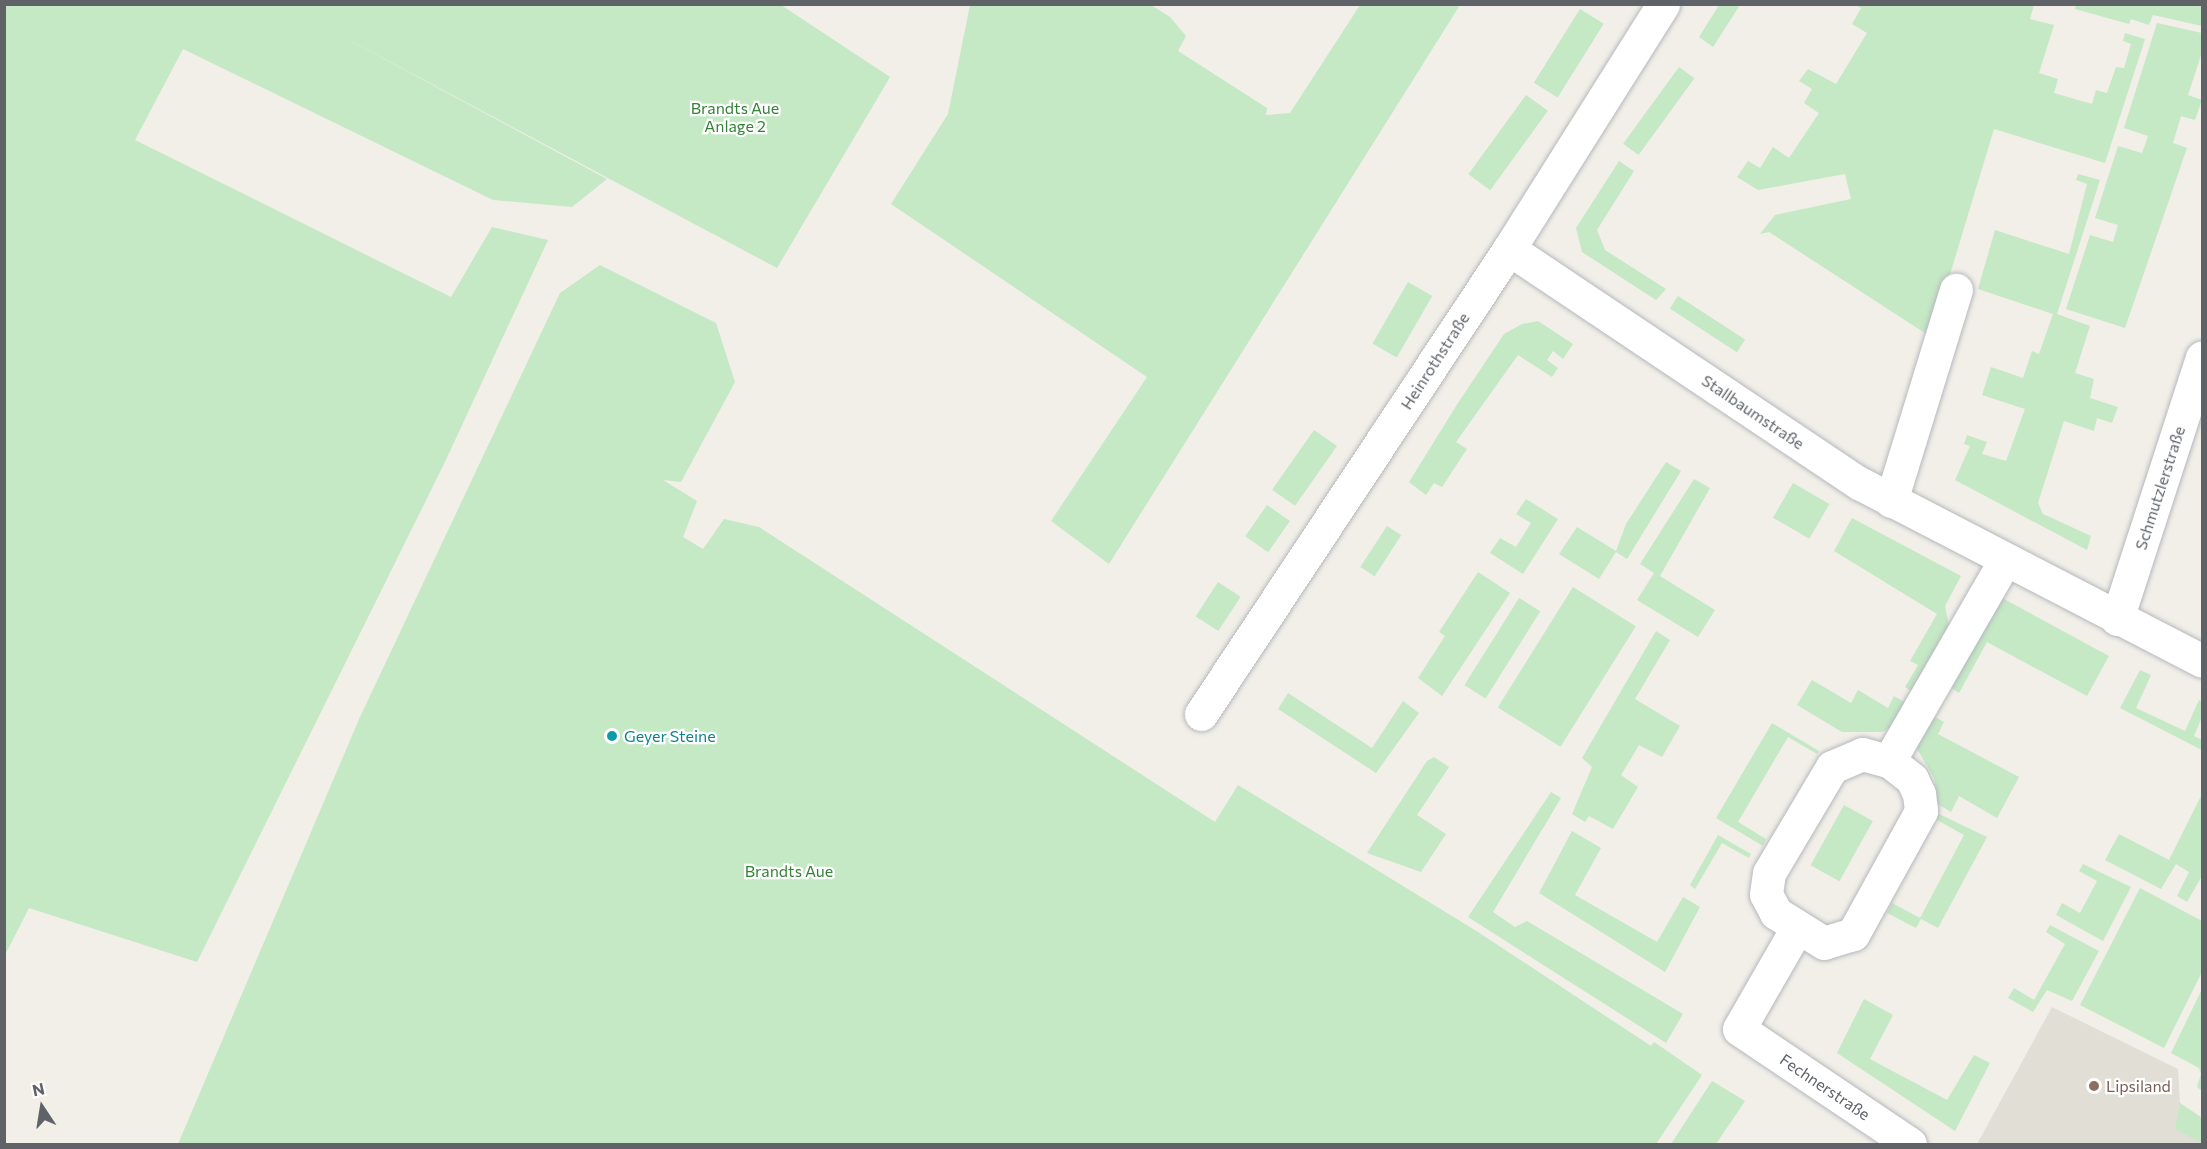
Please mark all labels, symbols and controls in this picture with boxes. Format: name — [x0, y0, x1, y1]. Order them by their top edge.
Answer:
park label: Brandts Aue Anlage 2 — [691, 98, 779, 136]
street label: Heinrothstraße — [1397, 309, 1473, 413]
street label: Stallbaumstraße — [1698, 371, 1808, 453]
street label: Schmutzlerstraße — [2131, 424, 2189, 552]
place label: Geyer Steine — [624, 726, 716, 746]
marker: Geyer Steine — [605, 729, 619, 743]
park label: Brandts Aue — [745, 861, 833, 881]
street label: Fechnerstraße — [1776, 1050, 1874, 1124]
place label: Lipsiland — [2106, 1076, 2171, 1096]
north arrow — [12, 1077, 72, 1137]
text: N — [30, 1078, 46, 1099]
marker: Lipsiland — [2087, 1079, 2101, 1093]

